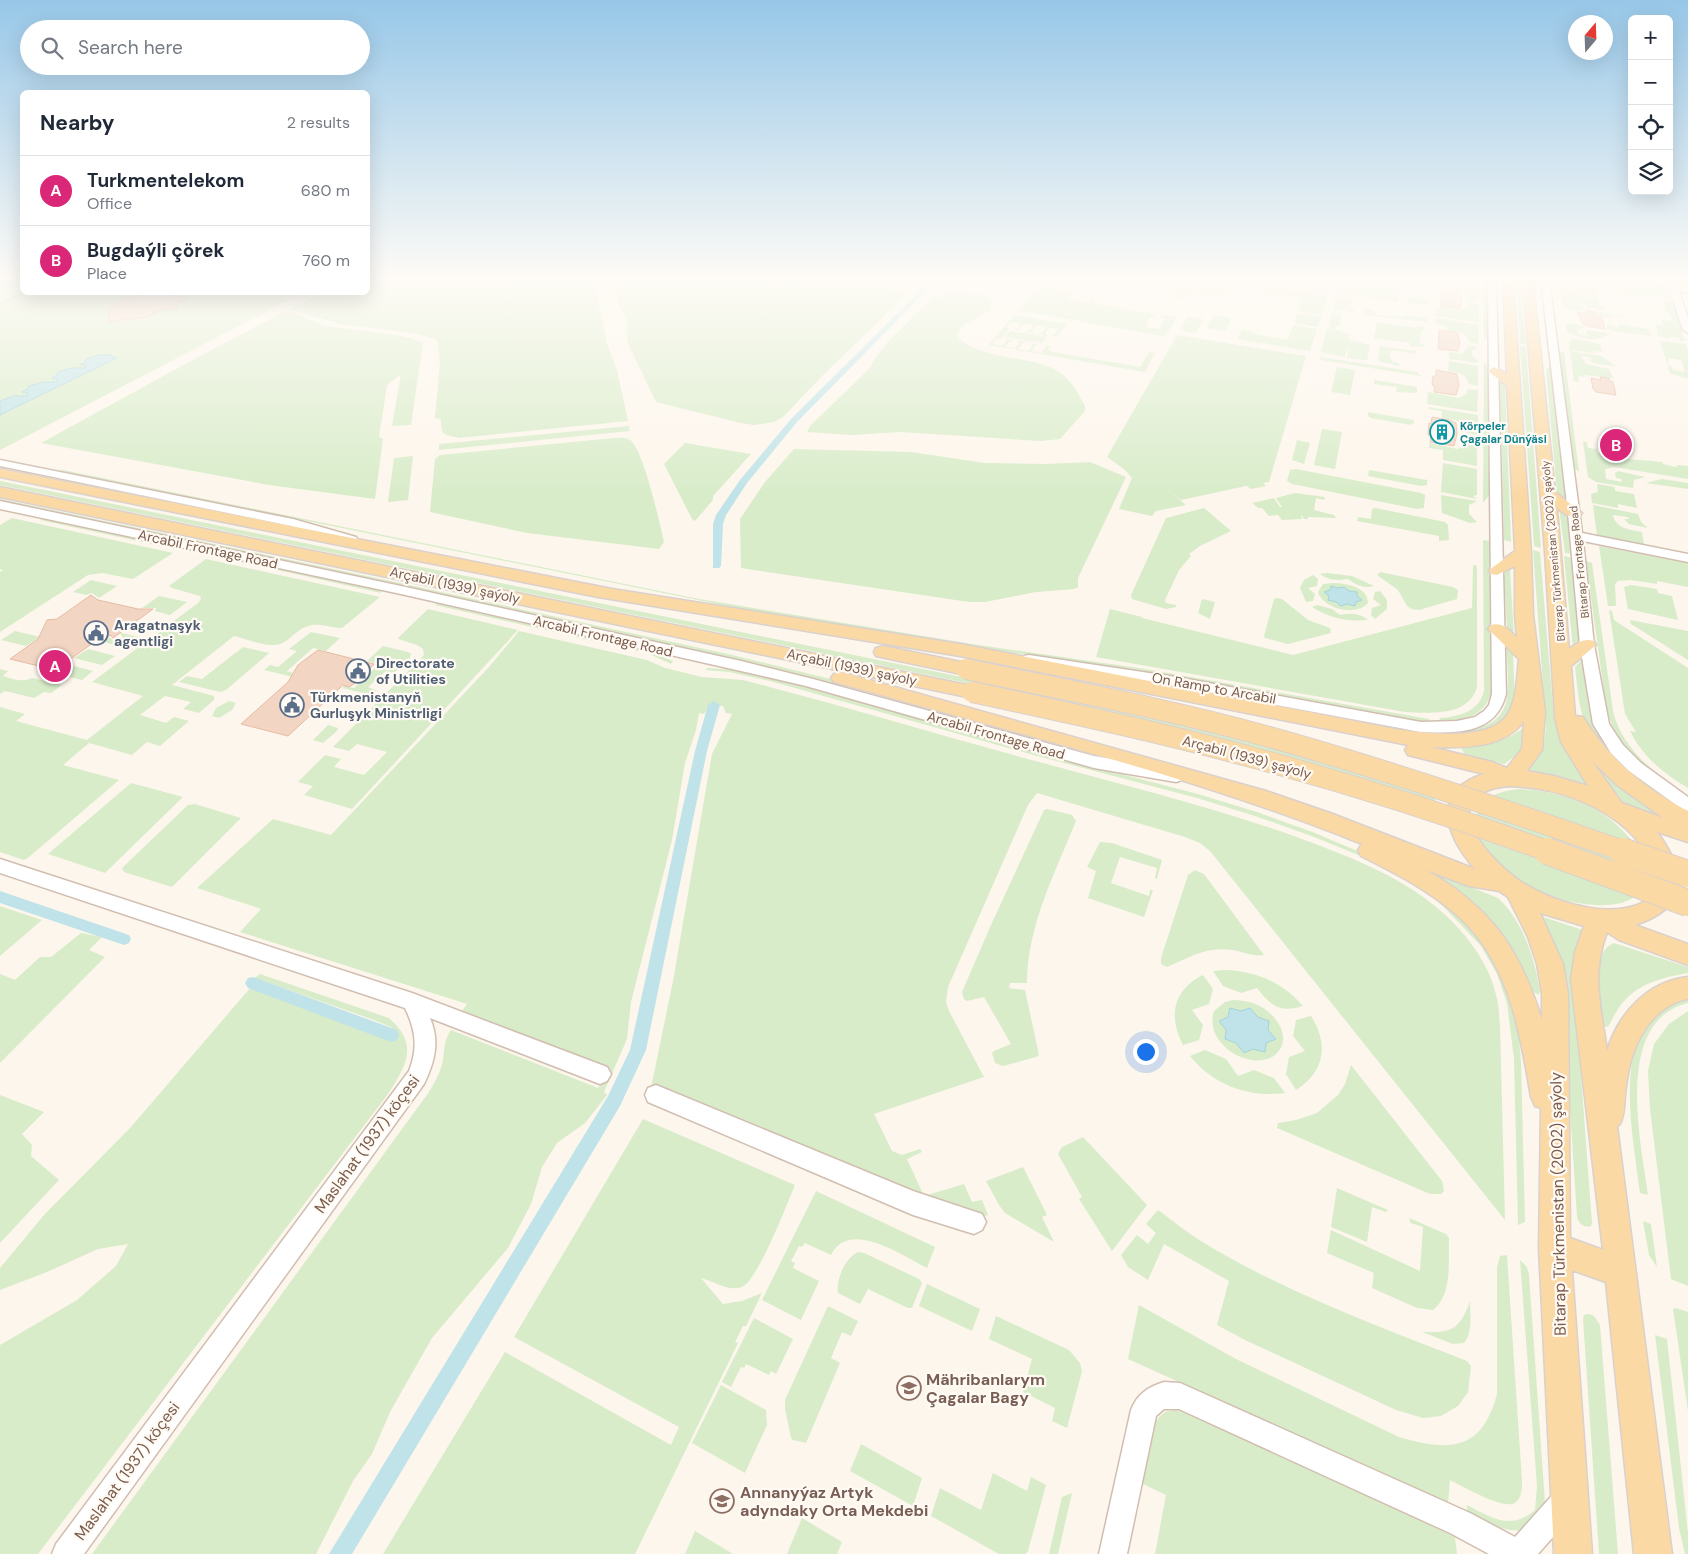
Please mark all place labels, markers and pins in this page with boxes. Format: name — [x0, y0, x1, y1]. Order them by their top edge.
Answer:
building icon: Körpeler Çagalar Dünýäsi — [1429, 419, 1455, 445]
place label: Körpeler Çagalar Dünýäsi — [1460, 419, 1547, 446]
pin: B — [1600, 426, 1632, 464]
place label: Aragatnaşyk agentligi — [114, 616, 201, 650]
public building icon: Aragatnaşyk agentligi — [83, 620, 109, 646]
pin: A — [39, 647, 71, 685]
place label: Directorate of Utilities — [376, 654, 455, 688]
public building icon: Directorate of Utilities — [345, 658, 371, 684]
place label: Türkmenistanyň Gurluşyk Ministrligi — [310, 688, 442, 722]
public building icon: Türkmenistanyň Gurluşyk Ministrligi — [279, 692, 305, 718]
place label: Mähribanlarym Çagalar Bagy — [926, 1369, 1045, 1408]
school or university icon: Mähribanlarym Çagalar Bagy — [896, 1375, 922, 1401]
place label: Annanyýaz Artyk adyndaky Orta Mekdebi — [740, 1482, 928, 1521]
school or university icon: Annanyýaz Artyk adyndaky Orta Mekdebi — [709, 1488, 735, 1514]

